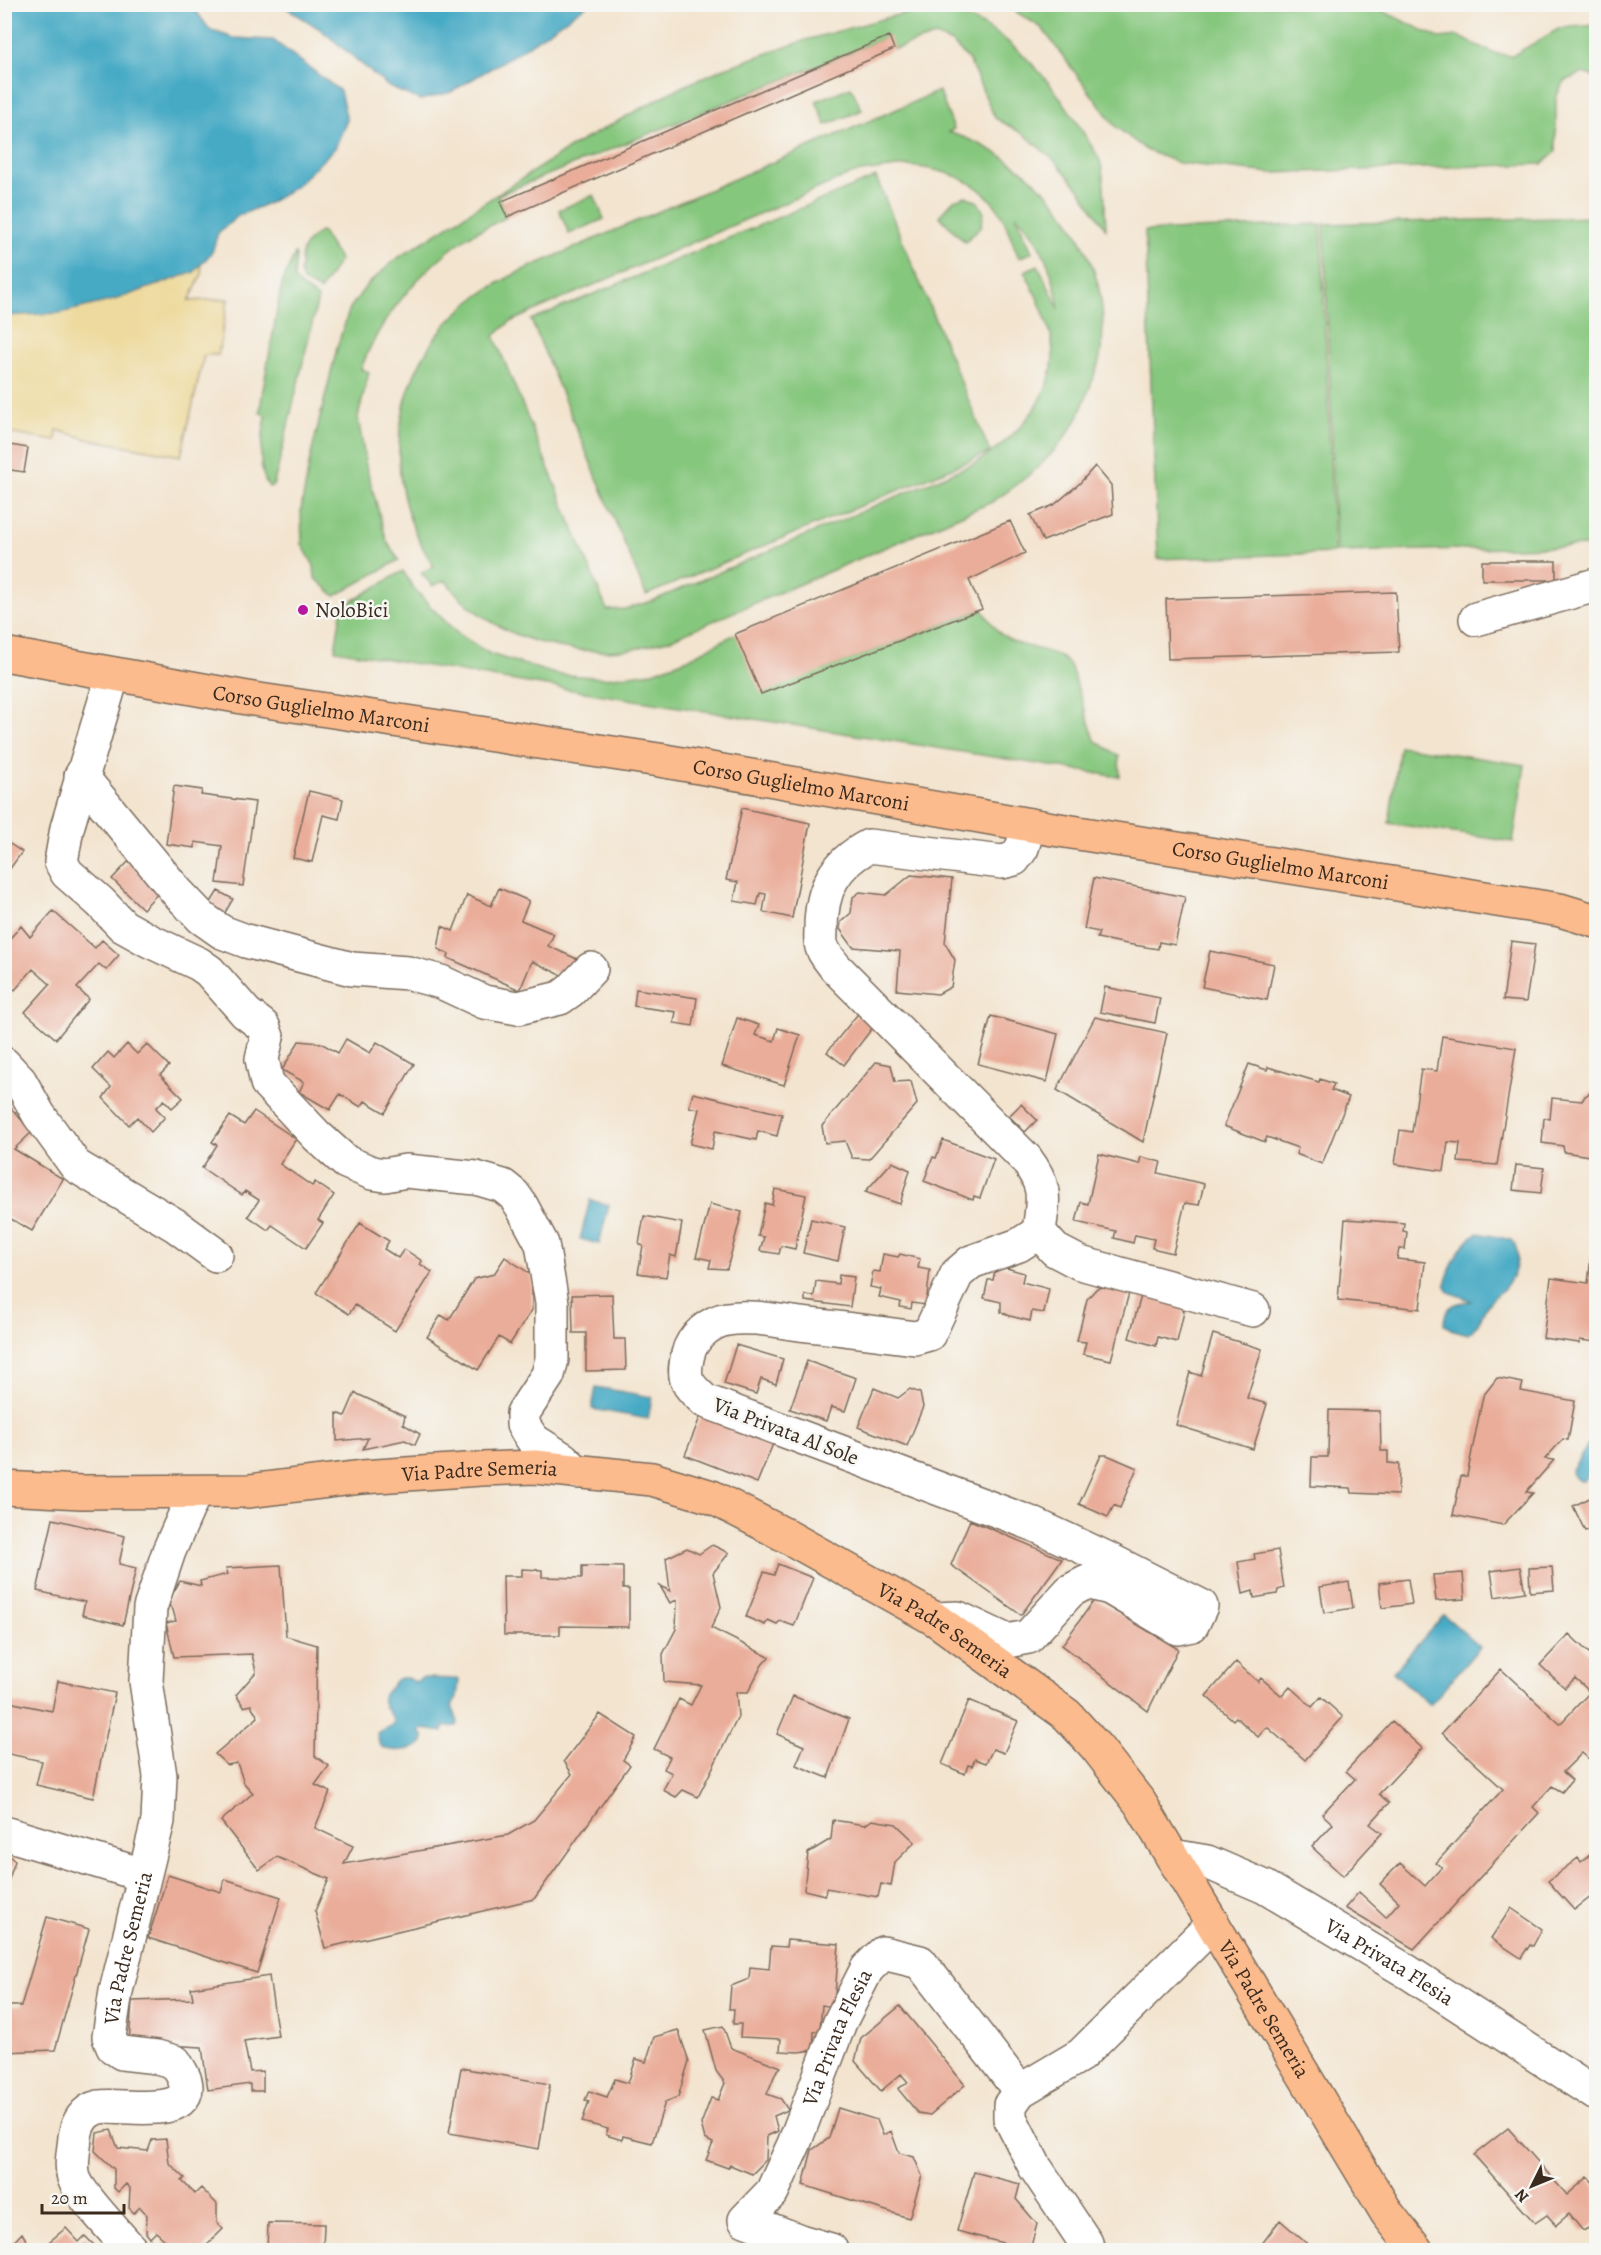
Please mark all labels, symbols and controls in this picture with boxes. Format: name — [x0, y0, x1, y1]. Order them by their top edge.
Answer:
place label: NoloBici — [315, 596, 388, 624]
marker: NoloBici — [296, 603, 310, 617]
street label: Corso Guglielmo Marconi — [210, 678, 432, 739]
street label: Corso Guglielmo Marconi — [691, 752, 912, 818]
street label: Corso Guglielmo Marconi — [1170, 834, 1391, 896]
street label: Via Privata Al Sole — [708, 1390, 863, 1472]
street label: Via Padre Semeria — [400, 1453, 559, 1488]
street label: Via Padre Semeria — [871, 1575, 1018, 1685]
street label: Via Padre Semeria — [97, 1868, 159, 2027]
street label: Via Privata Flesia — [1319, 1911, 1460, 2012]
street label: Via Padre Semeria — [1211, 1934, 1317, 2083]
street label: Via Privata Flesia — [795, 1964, 879, 2111]
north arrow — [1502, 2156, 1562, 2216]
scale bar — [42, 2177, 124, 2215]
text: N — [1510, 2184, 1534, 2207]
text: 20 m — [51, 2186, 88, 2210]

